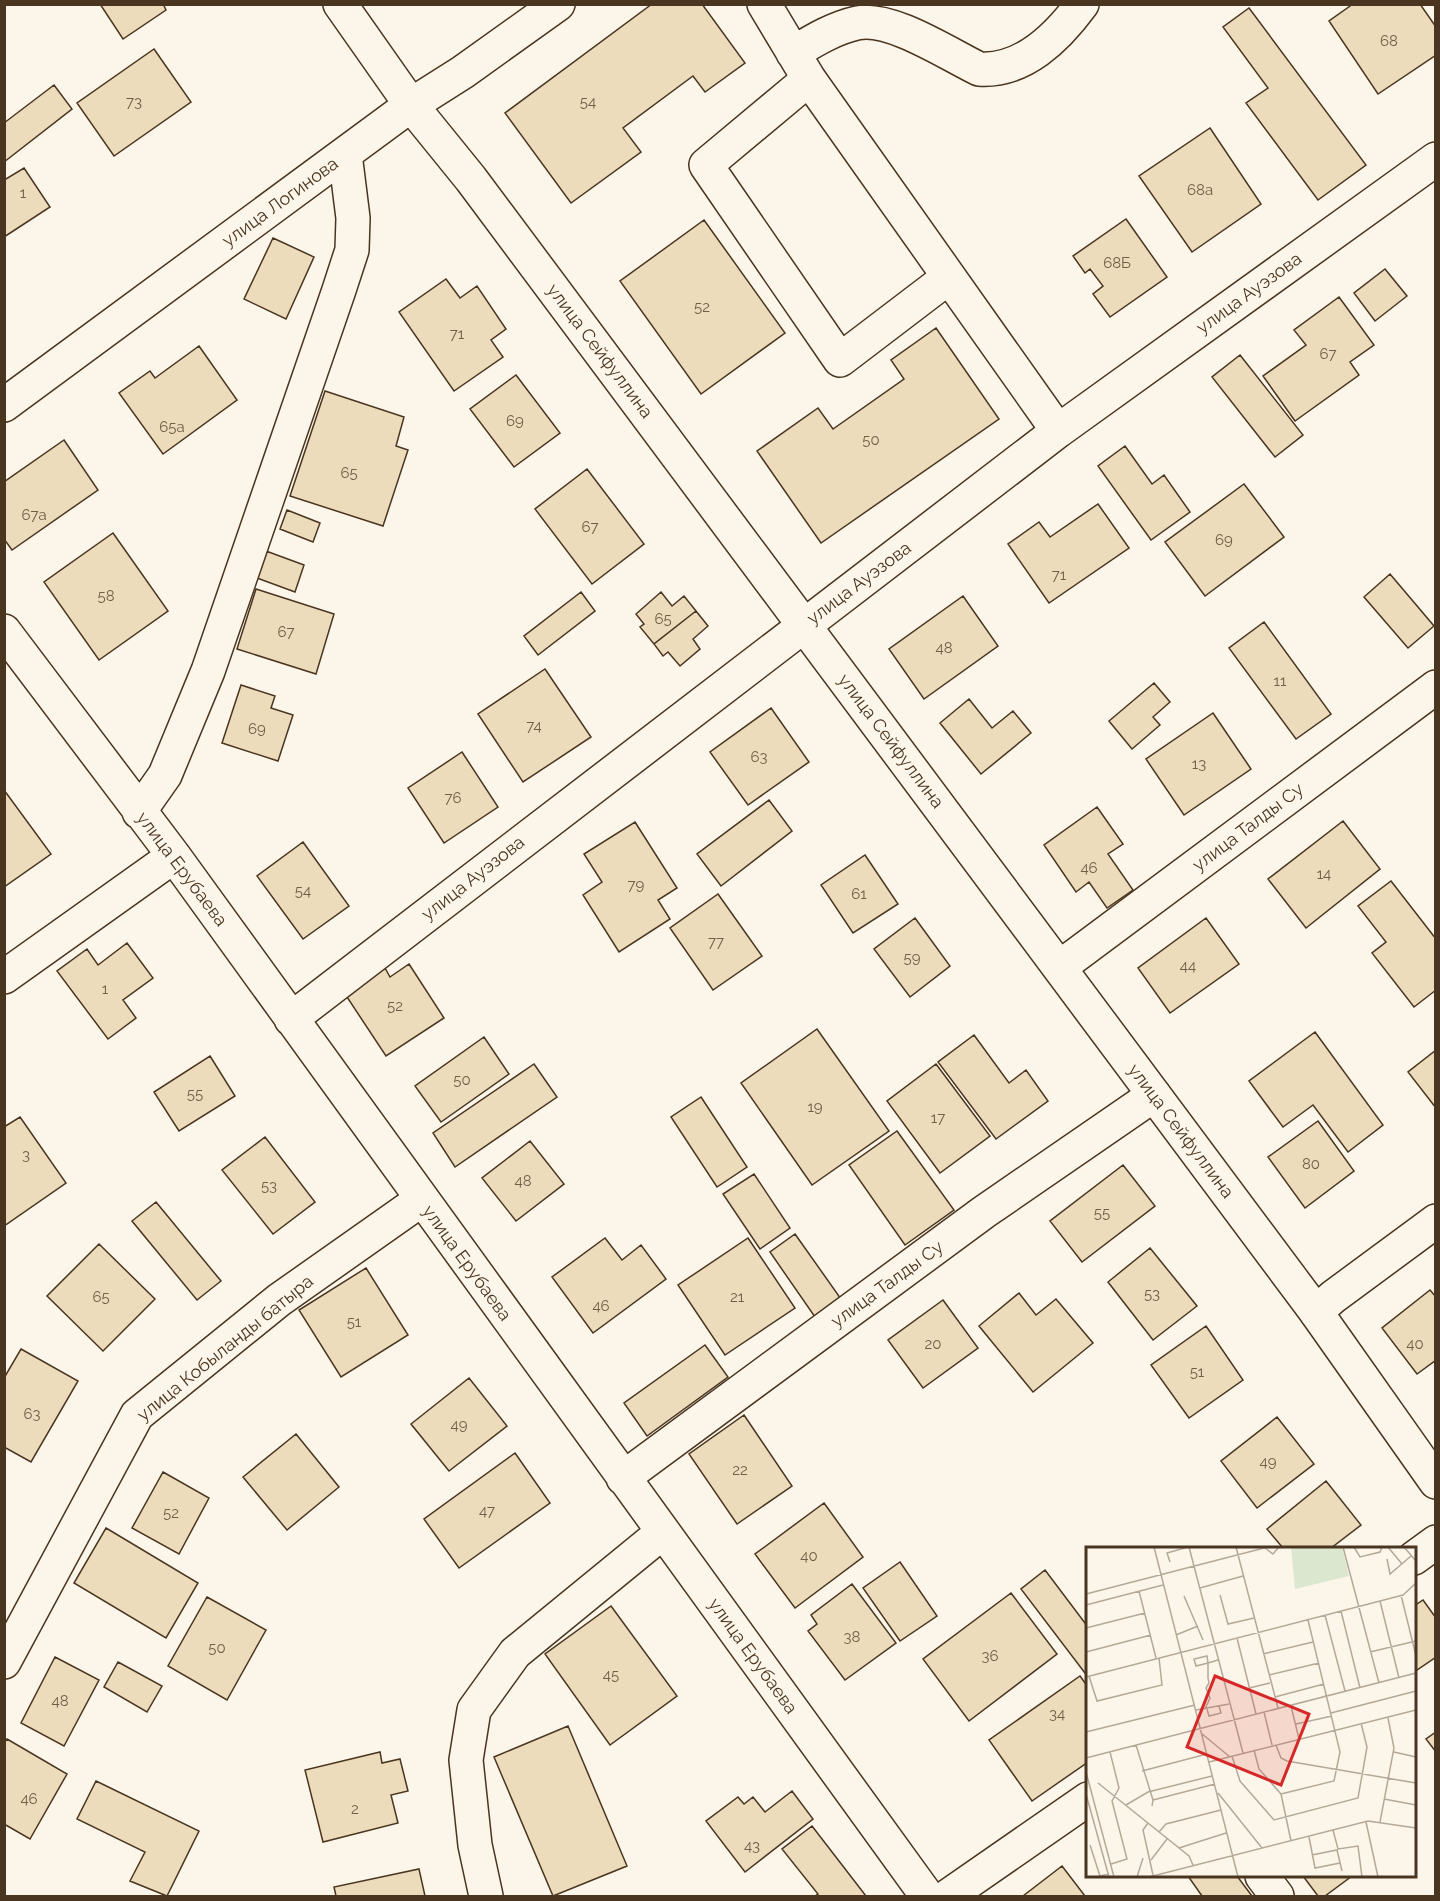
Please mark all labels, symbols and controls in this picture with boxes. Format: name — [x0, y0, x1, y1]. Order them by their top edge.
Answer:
house number: 68 — [1380, 32, 1398, 50]
house number: 73 — [126, 93, 142, 111]
house number: 54 — [580, 93, 596, 111]
street label: улица Логинова — [218, 153, 342, 251]
house number: 68а — [1187, 181, 1213, 199]
house number: 1 — [20, 184, 27, 202]
street label: улица Ауэзова — [1192, 247, 1305, 338]
house number: 68Б — [1103, 254, 1131, 272]
street label: улица Сейфуллина — [543, 279, 658, 422]
house number: 52 — [694, 298, 710, 316]
house number: 71 — [450, 325, 465, 343]
house number: 67 — [1319, 345, 1337, 363]
house number: 69 — [506, 412, 524, 430]
house number: 65а — [159, 418, 185, 436]
house number: 50 — [862, 431, 880, 449]
house number: 65 — [340, 464, 358, 482]
house number: 67а — [21, 506, 47, 524]
house number: 67 — [581, 518, 599, 536]
house number: 69 — [1215, 531, 1233, 549]
street label: улица Ауэзова — [803, 537, 915, 629]
house number: 71 — [1052, 566, 1067, 584]
house number: 58 — [97, 587, 115, 605]
house number: 65 — [654, 610, 672, 628]
house number: 67 — [277, 623, 295, 641]
house number: 48 — [935, 639, 953, 657]
street label: улица Сейфуллина — [834, 669, 949, 812]
house number: 11 — [1274, 672, 1287, 690]
house number: 74 — [526, 717, 542, 735]
house number: 69 — [248, 720, 266, 738]
house number: 63 — [750, 748, 768, 766]
house number: 13 — [1192, 755, 1206, 773]
street label: улица Талды Су — [1188, 778, 1308, 875]
house number: 76 — [444, 789, 462, 807]
street label: улица Ерубаева — [133, 807, 232, 930]
street label: улица Ауэзова — [417, 831, 528, 924]
house number: 46 — [1080, 859, 1098, 877]
house number: 14 — [1317, 865, 1331, 883]
house number: 79 — [628, 876, 645, 894]
house number: 54 — [295, 882, 311, 900]
house number: 61 — [851, 885, 867, 903]
house number: 77 — [708, 933, 724, 951]
house number: 59 — [904, 949, 921, 967]
house number: 44 — [1180, 957, 1196, 975]
house number: 1 — [102, 980, 109, 998]
house number: 52 — [387, 997, 403, 1015]
street label: улица Сейфуллина — [1124, 1059, 1239, 1202]
house number: 50 — [453, 1071, 471, 1089]
house number: 55 — [187, 1085, 203, 1103]
house number: 19 — [807, 1098, 823, 1116]
house number: 17 — [931, 1109, 945, 1127]
house number: 3 — [22, 1146, 30, 1164]
house number: 80 — [1302, 1155, 1320, 1173]
house number: 48 — [514, 1172, 532, 1190]
house number: 53 — [261, 1177, 277, 1195]
street label: улица Ерубаева — [418, 1201, 516, 1325]
house number: 55 — [1094, 1204, 1110, 1222]
street label: улица Талды Су — [827, 1236, 947, 1331]
street label: улица Кобыланды батыра — [132, 1270, 317, 1425]
house number: 53 — [1144, 1285, 1160, 1303]
house number: 65 — [92, 1288, 110, 1306]
house number: 21 — [730, 1288, 745, 1306]
house number: 46 — [592, 1297, 610, 1315]
house number: 51 — [347, 1313, 362, 1331]
house number: 20 — [925, 1335, 942, 1353]
house number: 40 — [1406, 1335, 1424, 1353]
house number: 51 — [1190, 1363, 1205, 1381]
house number: 63 — [23, 1405, 41, 1423]
house number: 49 — [451, 1416, 468, 1434]
house number: 49 — [1260, 1453, 1277, 1471]
house number: 22 — [732, 1461, 748, 1479]
house number: 47 — [479, 1502, 495, 1520]
house number: 52 — [163, 1504, 179, 1522]
house number: 40 — [800, 1547, 818, 1565]
inset map — [1086, 1547, 1416, 1877]
street label: улица Ерубаева — [704, 1594, 802, 1718]
house number: 38 — [844, 1628, 861, 1646]
house number: 50 — [208, 1639, 226, 1657]
house number: 36 — [981, 1647, 999, 1665]
house number: 45 — [603, 1666, 619, 1684]
house number: 48 — [51, 1692, 69, 1710]
house number: 34 — [1049, 1705, 1065, 1723]
house number: 46 — [20, 1790, 38, 1808]
house number: 2 — [351, 1800, 359, 1818]
house number: 43 — [744, 1837, 760, 1855]

